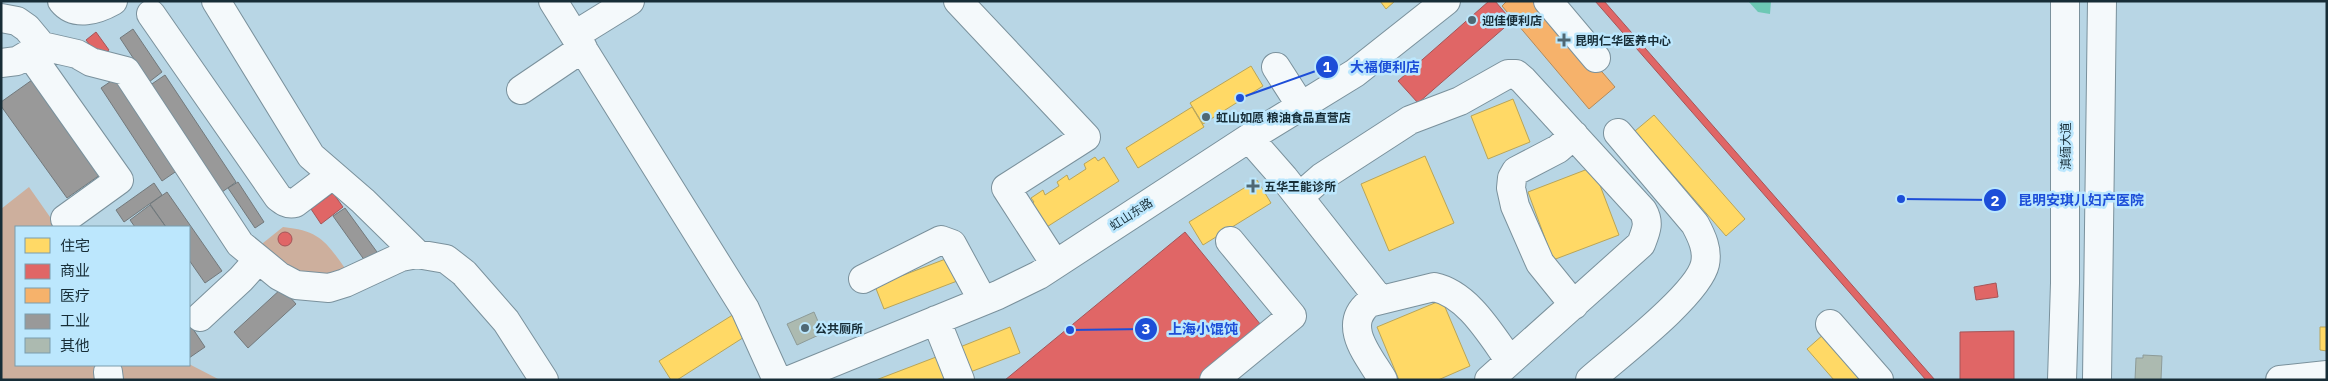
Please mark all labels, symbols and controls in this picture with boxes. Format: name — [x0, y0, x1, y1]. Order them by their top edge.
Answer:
place label: 迎佳便利店 — [1482, 13, 1542, 28]
marker: 迎佳便利店 — [1466, 14, 1478, 26]
marker: 昆明仁华医养中心 — [1557, 33, 1571, 47]
place label: 昆明仁华医养中心 — [1575, 33, 1671, 48]
callout: 大福便利店 — [1315, 53, 1430, 82]
text: 1 — [1322, 57, 1332, 76]
text: 大福便利店 — [1350, 58, 1420, 76]
place label: 虹山如愿 粮油食品直营店 — [1216, 110, 1351, 125]
marker: 虹山如愿 粮油食品直营店 — [1200, 111, 1212, 123]
street label: 滇缅大道 — [2058, 122, 2073, 170]
marker: 五华王能诊所 — [1246, 179, 1260, 193]
place label: 五华王能诊所 — [1264, 179, 1336, 194]
callout: 昆明安琪儿妇产医院 — [1983, 186, 2154, 215]
text: 2 — [1990, 191, 2000, 210]
text: 昆明安琪儿妇产医院 — [2018, 191, 2144, 209]
street label: 虹山东路 — [1107, 195, 1155, 233]
legend — [15, 226, 190, 366]
text: 住宅 — [60, 236, 90, 255]
text: 商业 — [60, 261, 90, 280]
text: 医疗 — [60, 286, 90, 305]
text: 工业 — [60, 311, 90, 330]
callout: 上海小馄饨 — [1133, 315, 1248, 344]
text: 3 — [1141, 319, 1151, 338]
text: 上海小馄饨 — [1168, 320, 1238, 338]
place label: 公共厕所 — [815, 321, 863, 336]
marker: 公共厕所 — [799, 322, 811, 334]
text: 其他 — [60, 336, 90, 355]

